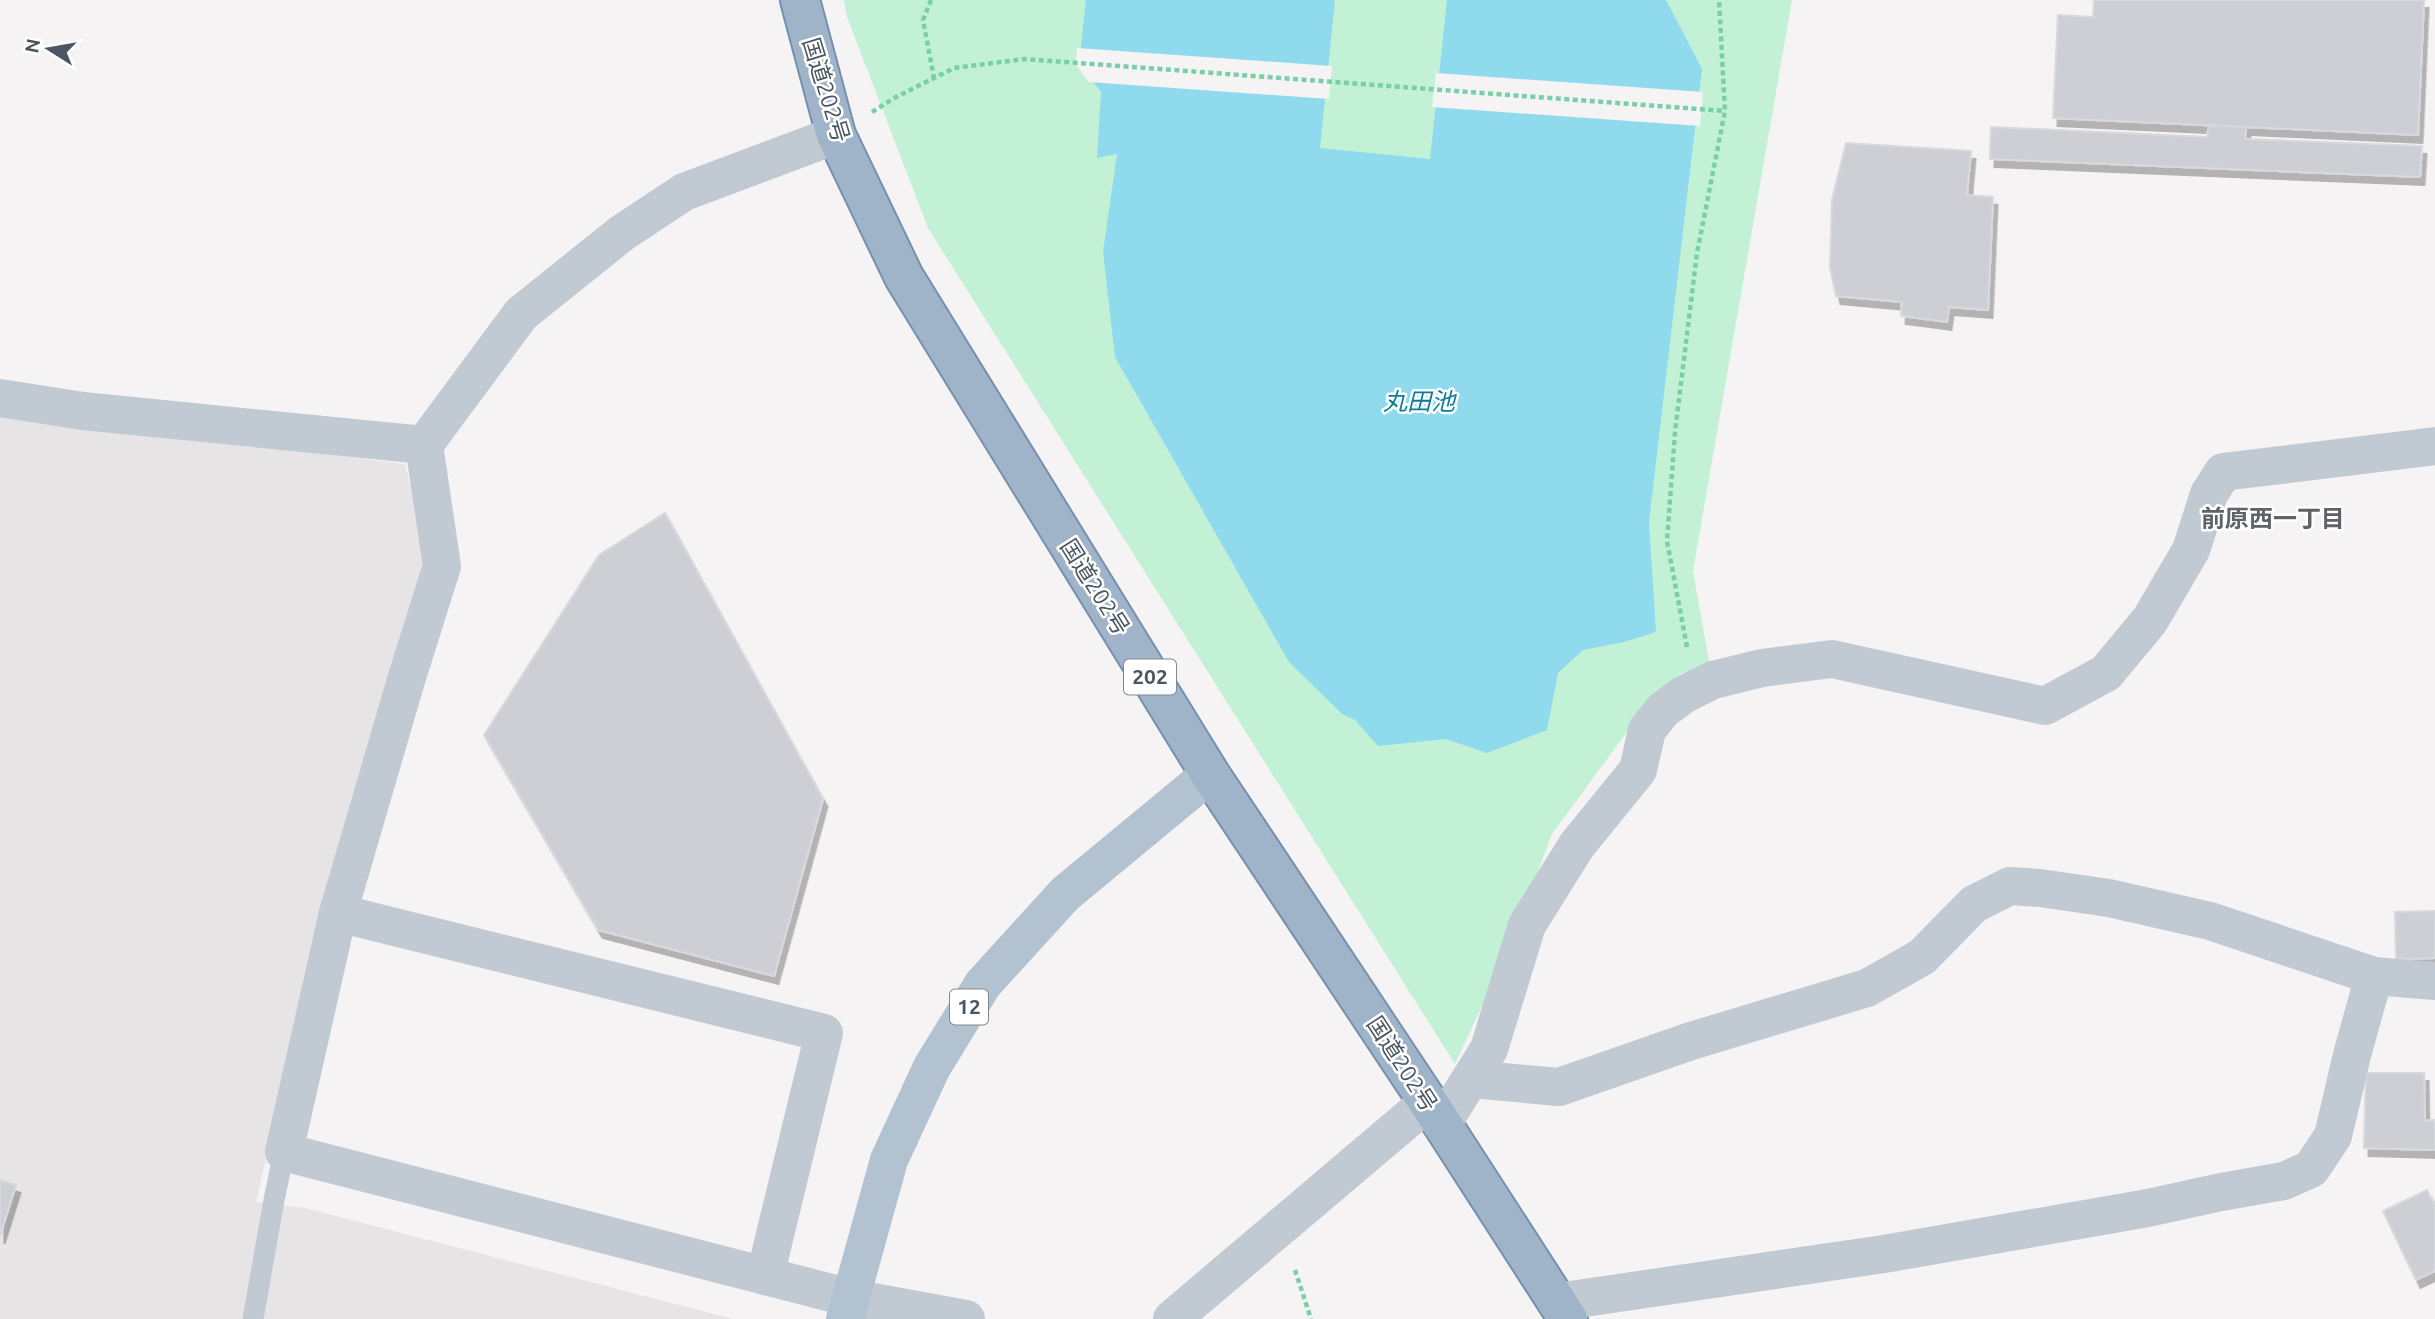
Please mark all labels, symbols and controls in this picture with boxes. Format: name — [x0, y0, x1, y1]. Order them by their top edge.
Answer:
north arrow — [14, 14, 84, 84]
street label: 国道202号 — [799, 35, 854, 145]
text: N — [20, 37, 44, 55]
water label: 丸田池 — [1383, 388, 1457, 415]
district label: 前原西一丁目 — [2201, 505, 2345, 532]
street label: 国道202号 — [1056, 534, 1135, 639]
road number: 202 — [1124, 660, 1176, 694]
road number: 12 — [950, 990, 988, 1024]
street label: 国道202号 — [1363, 1012, 1442, 1116]

